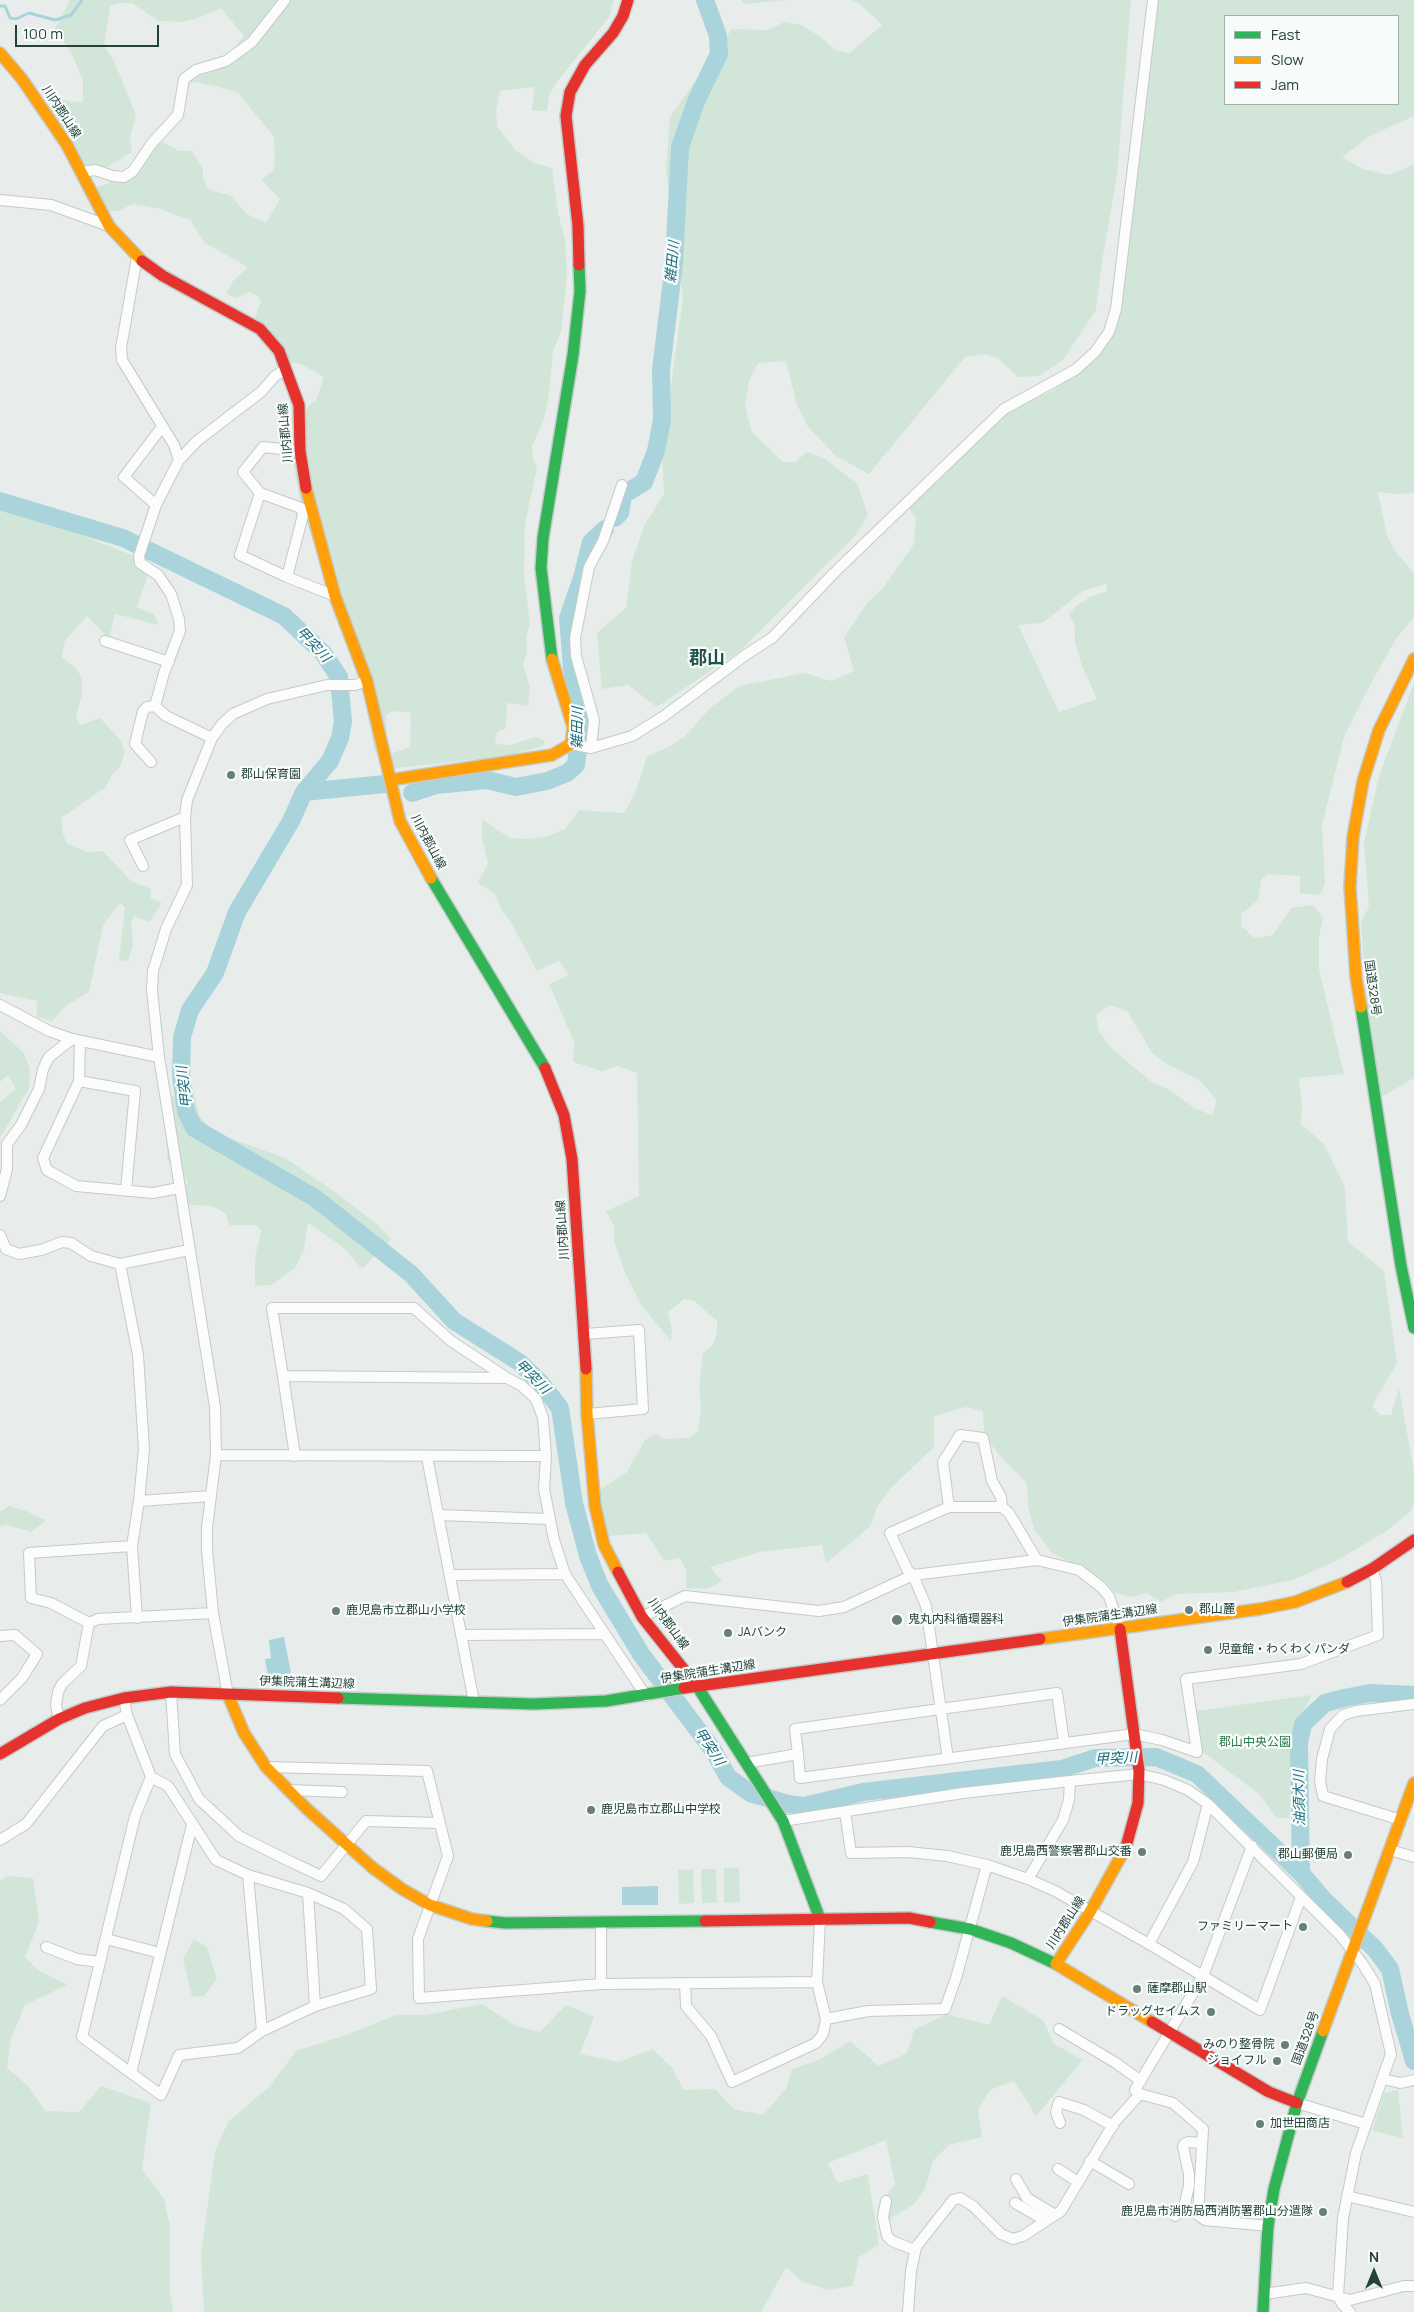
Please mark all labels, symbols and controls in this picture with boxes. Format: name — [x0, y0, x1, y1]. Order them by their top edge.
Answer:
scale bar — [18, 15, 161, 47]
legend — [1224, 15, 1399, 105]
text: 100 m — [23, 23, 63, 44]
text: Fast — [1271, 24, 1300, 45]
text: Slow — [1271, 49, 1304, 70]
text: Jam — [1271, 74, 1299, 95]
street label: 川内郡山線 — [39, 83, 83, 141]
water label: 雑田川 — [663, 240, 683, 284]
street label: 川内郡山線 — [276, 402, 296, 464]
water label: 甲突川 — [293, 624, 333, 666]
district label: 郡山 — [689, 648, 725, 670]
water label: 雑田川 — [569, 707, 587, 749]
place label: 郡山保育園 — [241, 768, 301, 782]
marker: 郡山保育園 — [225, 769, 237, 781]
street label: 川内郡山線 — [408, 812, 448, 872]
street label: 国道328号 — [1361, 959, 1383, 1017]
water label: 甲突川 — [174, 1065, 196, 1109]
street label: 川内郡山線 — [554, 1200, 572, 1260]
water label: 甲突川 — [511, 1356, 553, 1398]
street label: 川内郡山線 — [645, 1595, 691, 1653]
street label: 伊集院蒲生溝辺線 — [1061, 1602, 1159, 1630]
place label: 郡山麓 — [1199, 1603, 1235, 1617]
place label: 鹿児島市立郡山小学校 — [346, 1604, 466, 1618]
marker: 郡山麓 — [1183, 1604, 1195, 1616]
marker: 鹿児島市立郡山小学校 — [330, 1605, 342, 1617]
marker: 鬼丸内科循環器科 — [890, 1613, 904, 1627]
place label: 鬼丸内科循環器科 — [908, 1613, 1004, 1627]
place label: JAバンク — [738, 1626, 787, 1640]
marker: JAバンク — [722, 1627, 734, 1639]
place label: 児童館・わくわくパンダ — [1218, 1643, 1350, 1657]
marker: 児童館・わくわくパンダ — [1202, 1644, 1214, 1656]
street label: 伊集院蒲生溝辺線 — [659, 1657, 757, 1687]
street label: 伊集院蒲生溝辺線 — [259, 1674, 355, 1692]
water label: 甲突川 — [691, 1725, 727, 1769]
park label: 郡山中央公園 — [1219, 1736, 1291, 1750]
water label: 甲突川 — [1095, 1750, 1137, 1768]
water label: 油須木川 — [1291, 1770, 1309, 1826]
place label: 鹿児島市立郡山中学校 — [601, 1803, 721, 1817]
marker: 鹿児島市立郡山中学校 — [585, 1804, 597, 1816]
place label: 鹿児島西警察署郡山交番 — [1000, 1845, 1132, 1859]
marker: 鹿児島西警察署郡山交番 — [1136, 1846, 1148, 1858]
place label: 郡山郵便局 — [1278, 1848, 1338, 1862]
marker: 郡山郵便局 — [1342, 1849, 1354, 1861]
street label: 川内郡山線 — [1044, 1894, 1088, 1952]
place label: ファミリーマート — [1197, 1920, 1293, 1934]
marker: ファミリーマート — [1297, 1921, 1309, 1933]
place label: 薩摩郡山駅 — [1147, 1982, 1207, 1996]
marker: 薩摩郡山駅 — [1131, 1983, 1143, 1995]
place label: ドラッグセイムス — [1105, 2005, 1201, 2019]
marker: ドラッグセイムス — [1205, 2006, 1217, 2018]
street label: 国道328号 — [1290, 2009, 1322, 2067]
place label: みのり整骨院 — [1203, 2038, 1275, 2052]
marker: みのり整骨院 — [1279, 2039, 1291, 2051]
place label: ジョイフル — [1207, 2054, 1267, 2068]
marker: ジョイフル — [1271, 2055, 1283, 2067]
place label: 加世田商店 — [1270, 2117, 1330, 2131]
marker: 加世田商店 — [1254, 2118, 1266, 2130]
place label: 鹿児島市消防局西消防署郡山分遣隊 — [1121, 2205, 1313, 2219]
marker: 鹿児島市消防局西消防署郡山分遣隊 — [1317, 2206, 1329, 2218]
north arrow — [1349, 2247, 1399, 2297]
text: N — [1369, 2247, 1379, 2266]

